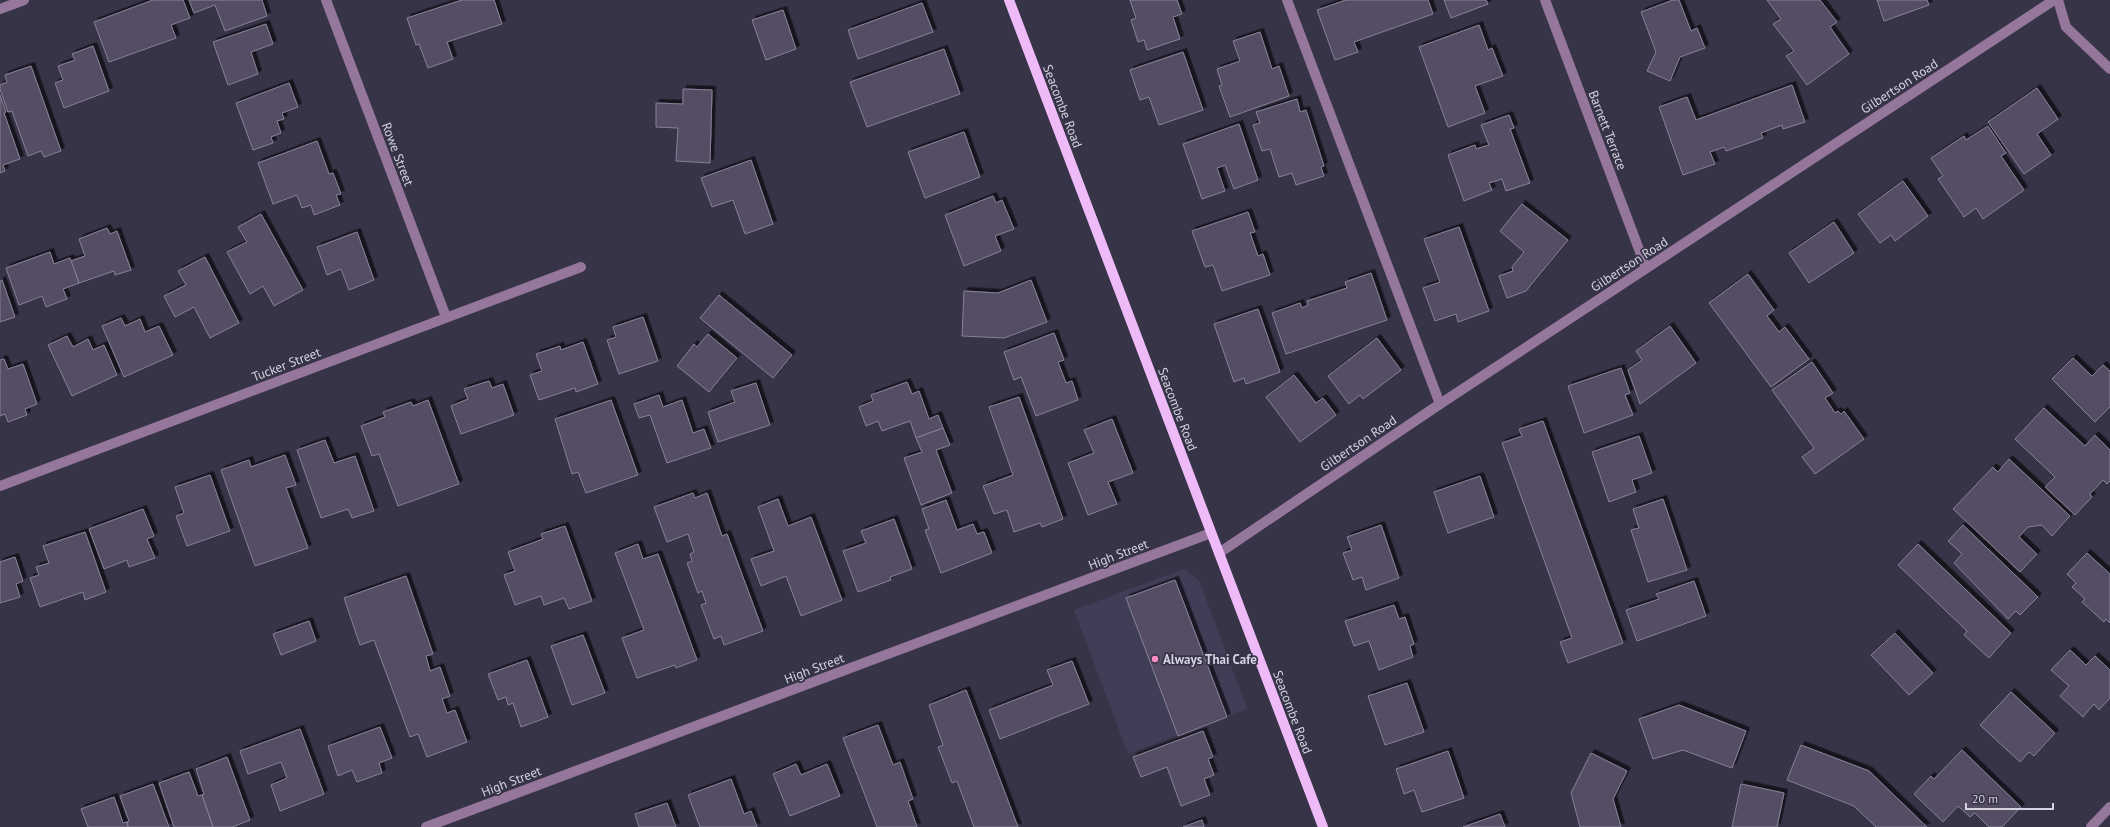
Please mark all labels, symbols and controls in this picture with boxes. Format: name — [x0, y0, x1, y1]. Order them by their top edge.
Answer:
street label: Gilbertson Road — [1857, 55, 1941, 118]
street label: Seacombe Road — [1039, 62, 1086, 150]
street label: Barnett Terrace — [1585, 88, 1630, 172]
street label: Rowe Street — [378, 120, 418, 189]
street label: Gilbertson Road — [1587, 233, 1671, 296]
street label: Tucker Street — [249, 343, 324, 385]
street label: Seacombe Road — [1154, 365, 1201, 453]
street label: Gilbertson Road — [1317, 412, 1400, 475]
street label: High Street — [1086, 535, 1151, 574]
street label: High Street — [782, 649, 847, 688]
place label: Always Thai Cafe — [1163, 651, 1257, 668]
marker: Always Thai Cafe — [1150, 654, 1160, 664]
street label: Seacombe Road — [1269, 668, 1316, 756]
street label: High Street — [479, 762, 544, 801]
scale bar — [1966, 785, 2053, 811]
text: 20 m — [1972, 791, 1998, 806]

